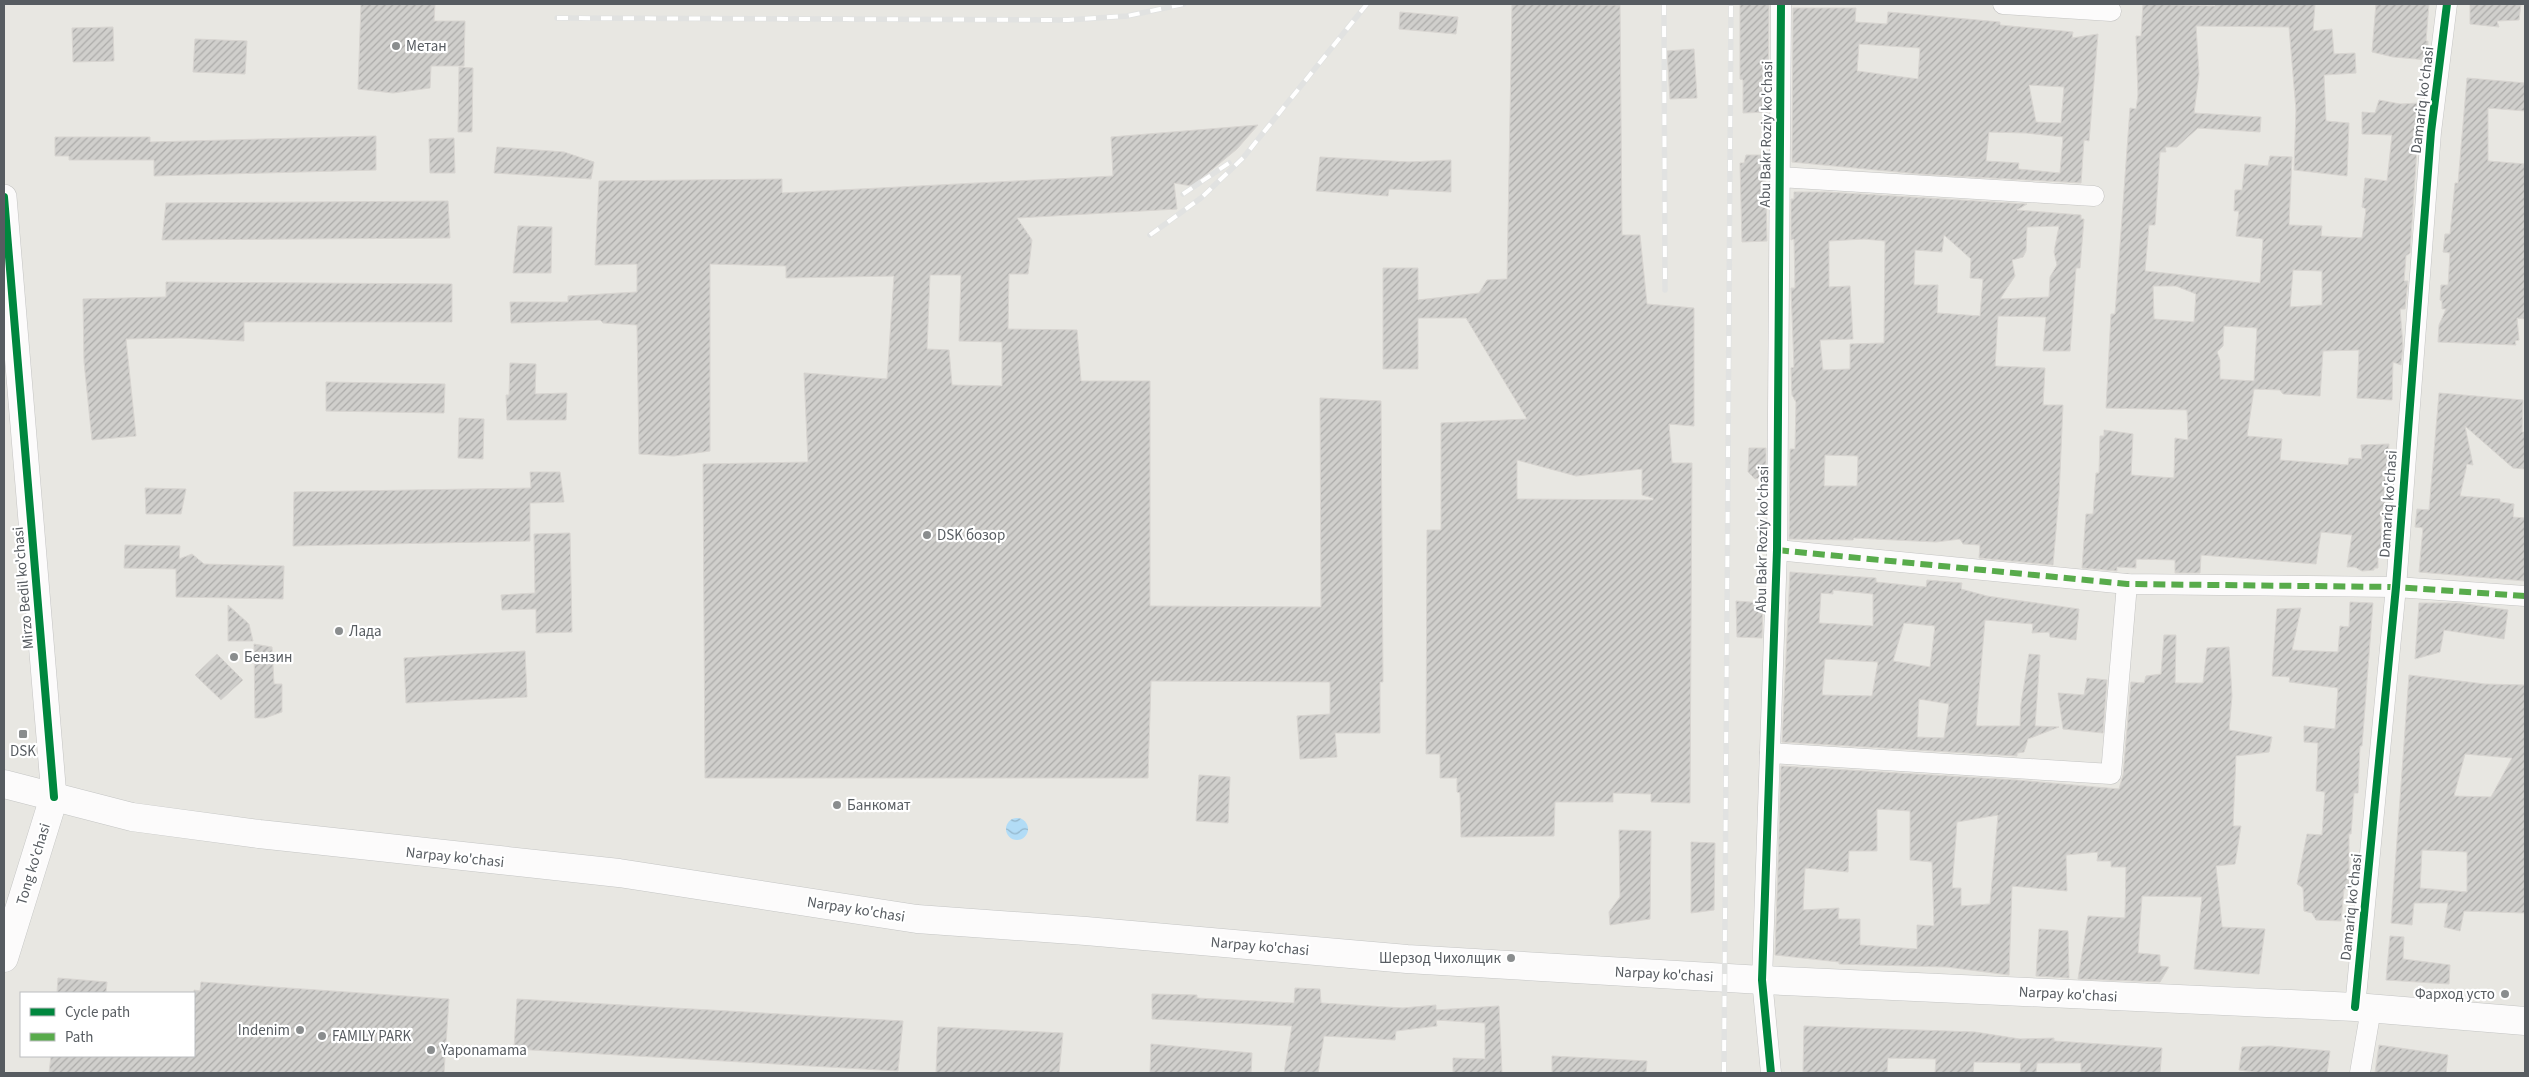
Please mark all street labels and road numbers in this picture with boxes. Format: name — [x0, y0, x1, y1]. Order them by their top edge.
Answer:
street label: Damariq ko'chasi — [2406, 45, 2439, 155]
street label: Abu Bakr Roziy ko'chasi — [1755, 60, 1778, 208]
street label: Damariq ko'chasi — [2374, 450, 2403, 558]
street label: Abu Bakr Roziy ko'chasi — [1751, 465, 1774, 613]
street label: Mirzo Bedil ko'chasi — [8, 526, 39, 650]
street label: Tong ko'chasi — [11, 821, 56, 908]
street label: Narpay ko'chasi — [405, 842, 505, 873]
street label: Damariq ko'chasi — [2335, 852, 2368, 962]
street label: Narpay ko'chasi — [805, 891, 906, 928]
street label: Narpay ko'chasi — [1210, 932, 1310, 961]
street label: Narpay ko'chasi — [1614, 961, 1714, 988]
street label: Narpay ko'chasi — [2018, 981, 2118, 1008]

